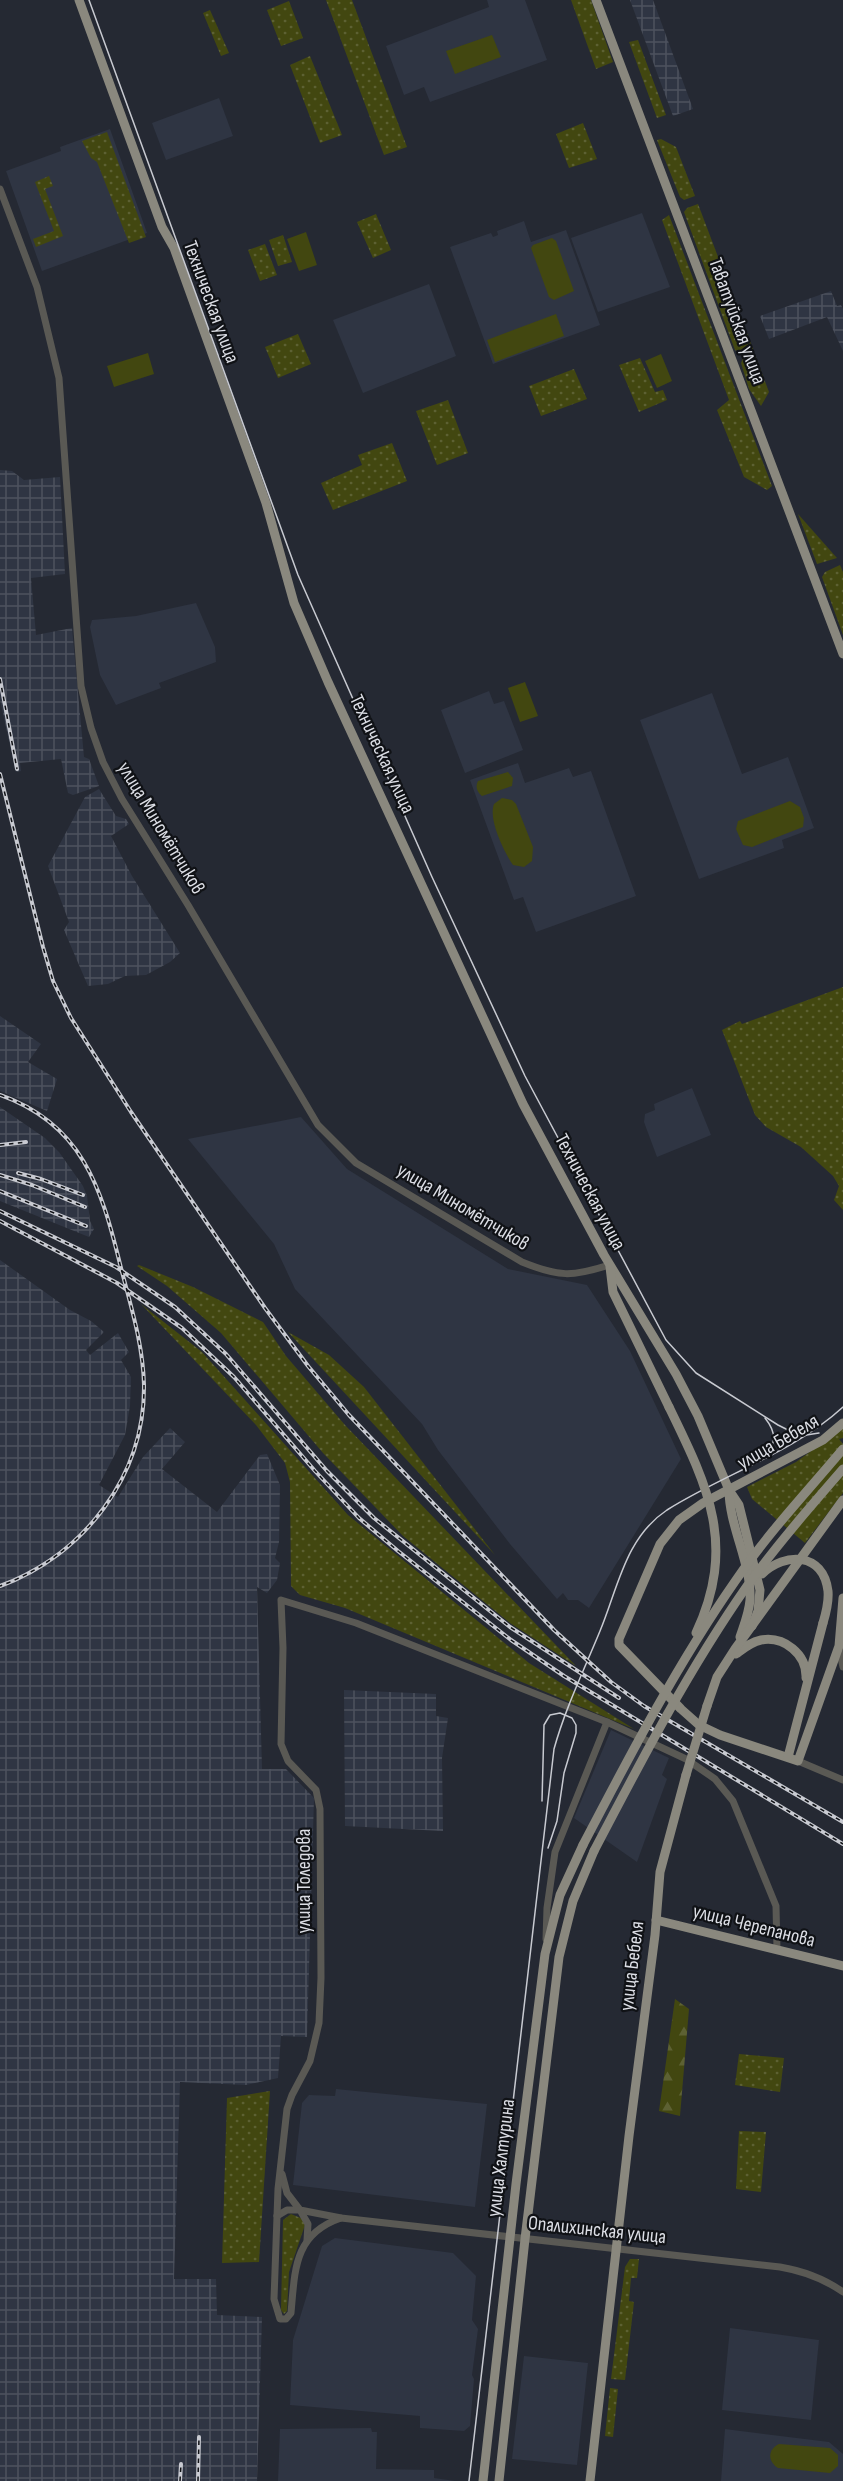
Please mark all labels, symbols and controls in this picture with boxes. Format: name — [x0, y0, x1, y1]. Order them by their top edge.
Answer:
street label: Техническая улица — [178, 238, 244, 366]
street label: Таватуйская улица — [703, 255, 771, 387]
street label: Техническая улица — [344, 691, 420, 817]
street label: улица Миномётчиков — [112, 757, 210, 899]
street label: Техническая улица — [549, 1130, 631, 1254]
street label: улица Миномётчиков — [392, 1158, 534, 1256]
street label: улица Бебеля — [733, 1409, 823, 1475]
street label: улица Толедова — [292, 1829, 316, 1934]
street label: улица Черепанова — [690, 1899, 818, 1953]
street label: улица Бебеля — [615, 1920, 649, 2012]
street label: улица Халтурина — [482, 2098, 520, 2218]
street label: Опалихинская улица — [527, 2211, 667, 2249]

